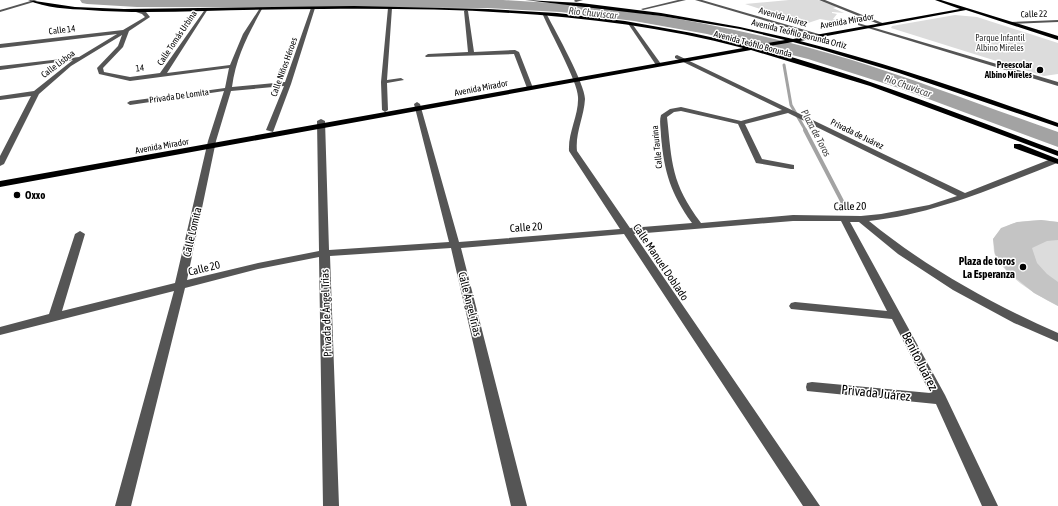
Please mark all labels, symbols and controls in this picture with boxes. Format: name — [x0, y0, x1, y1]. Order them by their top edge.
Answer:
water label: Rio Chuviscar — [568, 5, 619, 21]
street label: Avenida Juárez — [758, 5, 809, 29]
street label: Calle Tomás Urbina — [155, 9, 199, 67]
street label: Calle 22 — [1020, 9, 1048, 19]
street label: Avenida Mirador — [819, 11, 875, 31]
street label: Avenida Teófilo Borunda Ortiz — [750, 17, 848, 51]
street label: Calle 14 — [48, 23, 76, 37]
street label: Avenida Teófilo Borunda — [713, 28, 793, 60]
park label: Parque Infantil Albino Mireles — [975, 33, 1025, 53]
street label: Calle Niños Héroes — [269, 36, 299, 98]
street label: Calle Lisboa — [39, 48, 77, 80]
place label: Preescolar Albino Mireles — [984, 60, 1033, 80]
street label: 14 — [135, 63, 145, 73]
marker: Preescolar Albino Mireles — [1035, 65, 1045, 75]
water label: Rio Chuviscar — [883, 72, 934, 100]
street label: Avenida Mirador — [453, 78, 509, 98]
street label: Privada De Lomita — [149, 87, 209, 105]
water label: Plaza de Toros — [799, 108, 833, 159]
street label: Privada de Juárez — [829, 117, 886, 151]
street label: Calle Taurina — [650, 125, 664, 169]
street label: Avenida Mirador — [134, 136, 190, 156]
place label: Oxxo — [25, 189, 45, 201]
marker: Oxxo — [12, 190, 22, 200]
street label: Calle 20 — [834, 200, 866, 212]
street label: Calle Lomita — [180, 206, 204, 258]
street label: Calle 20 — [509, 220, 543, 234]
street label: Calle Manuel Doblado — [631, 221, 691, 303]
place label: Plaza de toros La Esperanza — [959, 255, 1015, 280]
street label: Calle 20 — [187, 258, 221, 278]
marker: Plaza de toros La Esperanza — [1018, 262, 1028, 272]
street label: Privada de Ángel Trías — [318, 269, 334, 357]
street label: Calle Ángel Trías — [456, 271, 484, 338]
street label: Benito Juárez — [899, 329, 941, 393]
street label: Privada Juárez — [841, 382, 912, 404]

